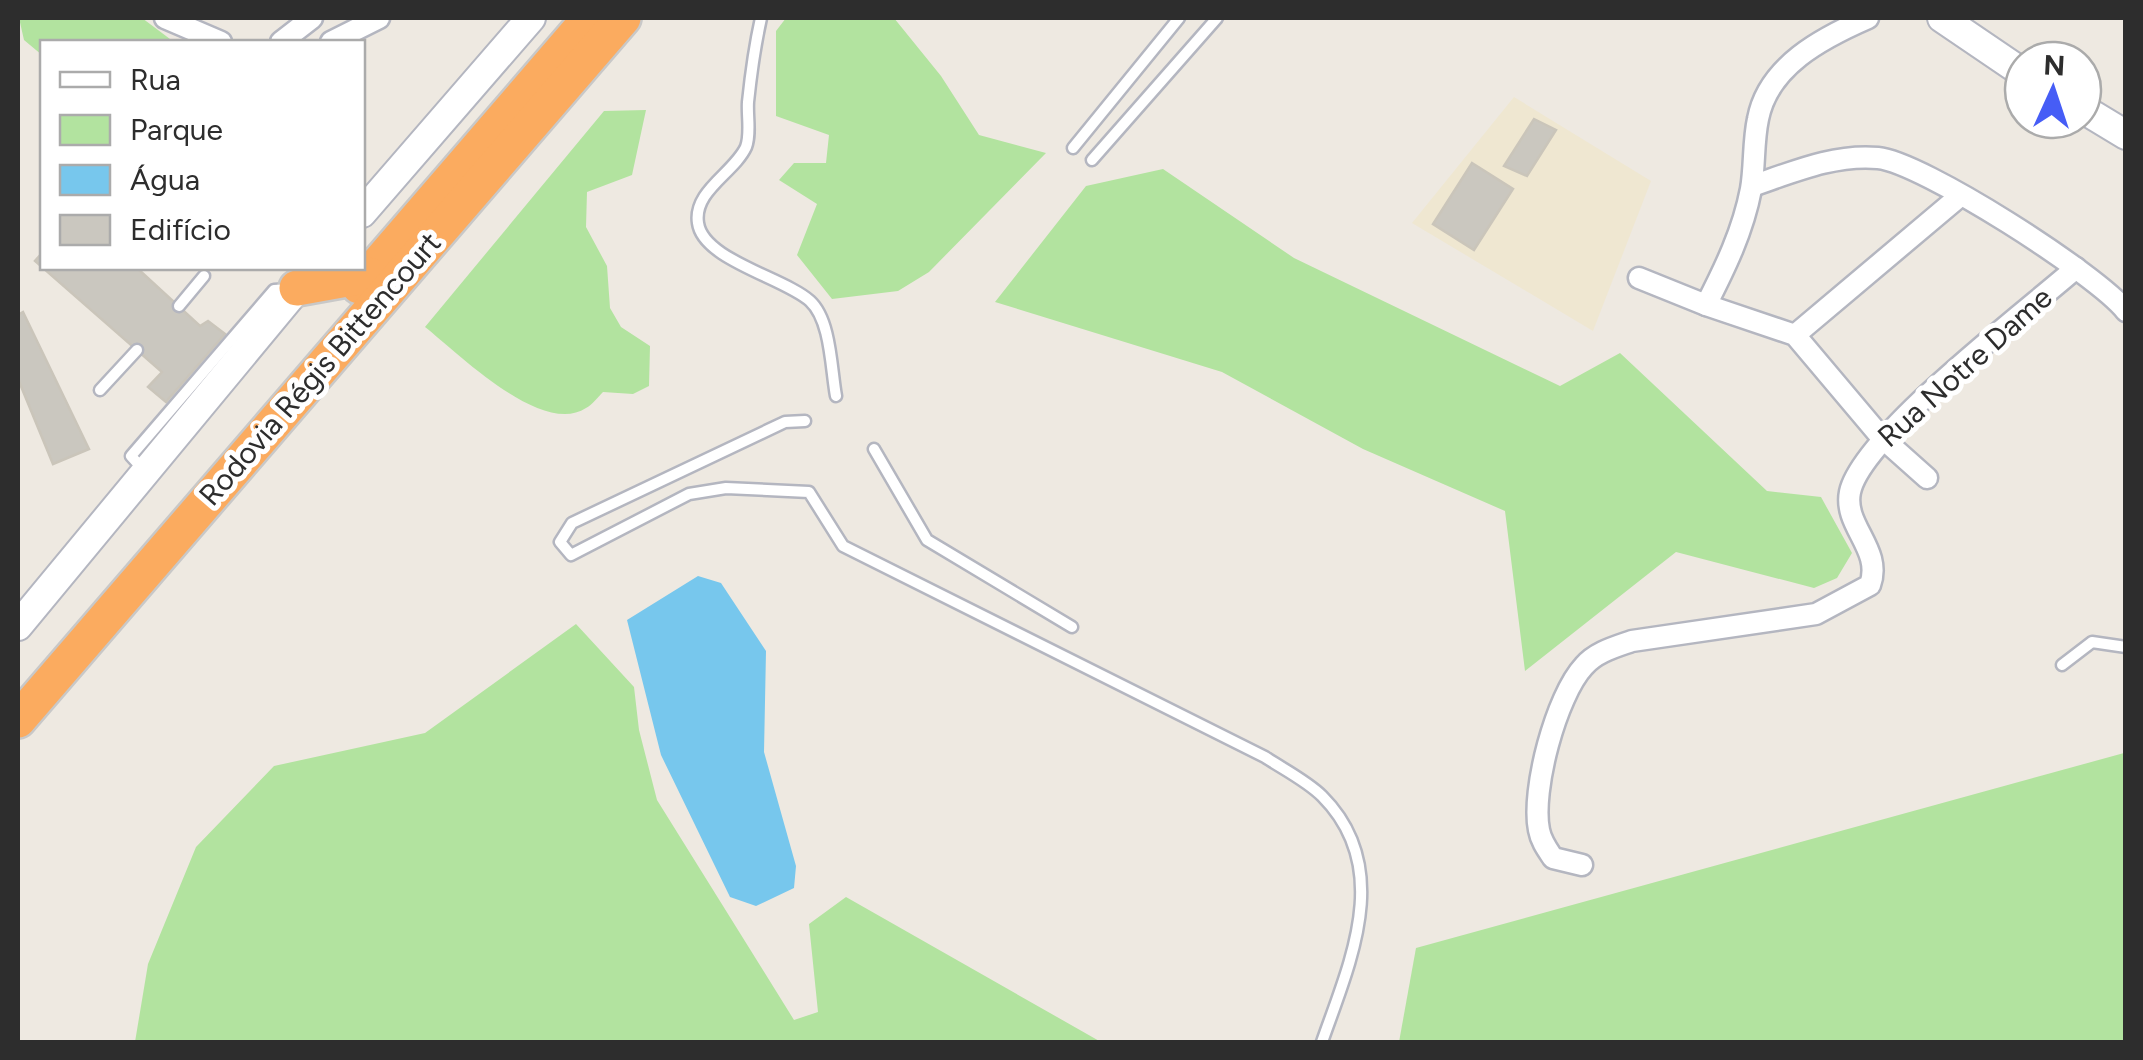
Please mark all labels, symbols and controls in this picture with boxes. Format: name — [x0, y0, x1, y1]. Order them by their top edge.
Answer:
legend — [40, 40, 365, 270]
north arrow — [2003, 40, 2103, 140]
text: N — [2043, 47, 2066, 83]
text: Rua — [130, 61, 181, 98]
text: Parque — [130, 111, 223, 148]
text: Água — [130, 161, 200, 198]
text: Edifício — [130, 211, 231, 248]
street label: Rodovia Régis Bittencourt — [191, 224, 448, 513]
street label: Rua Notre Dame — [1870, 279, 2060, 455]

